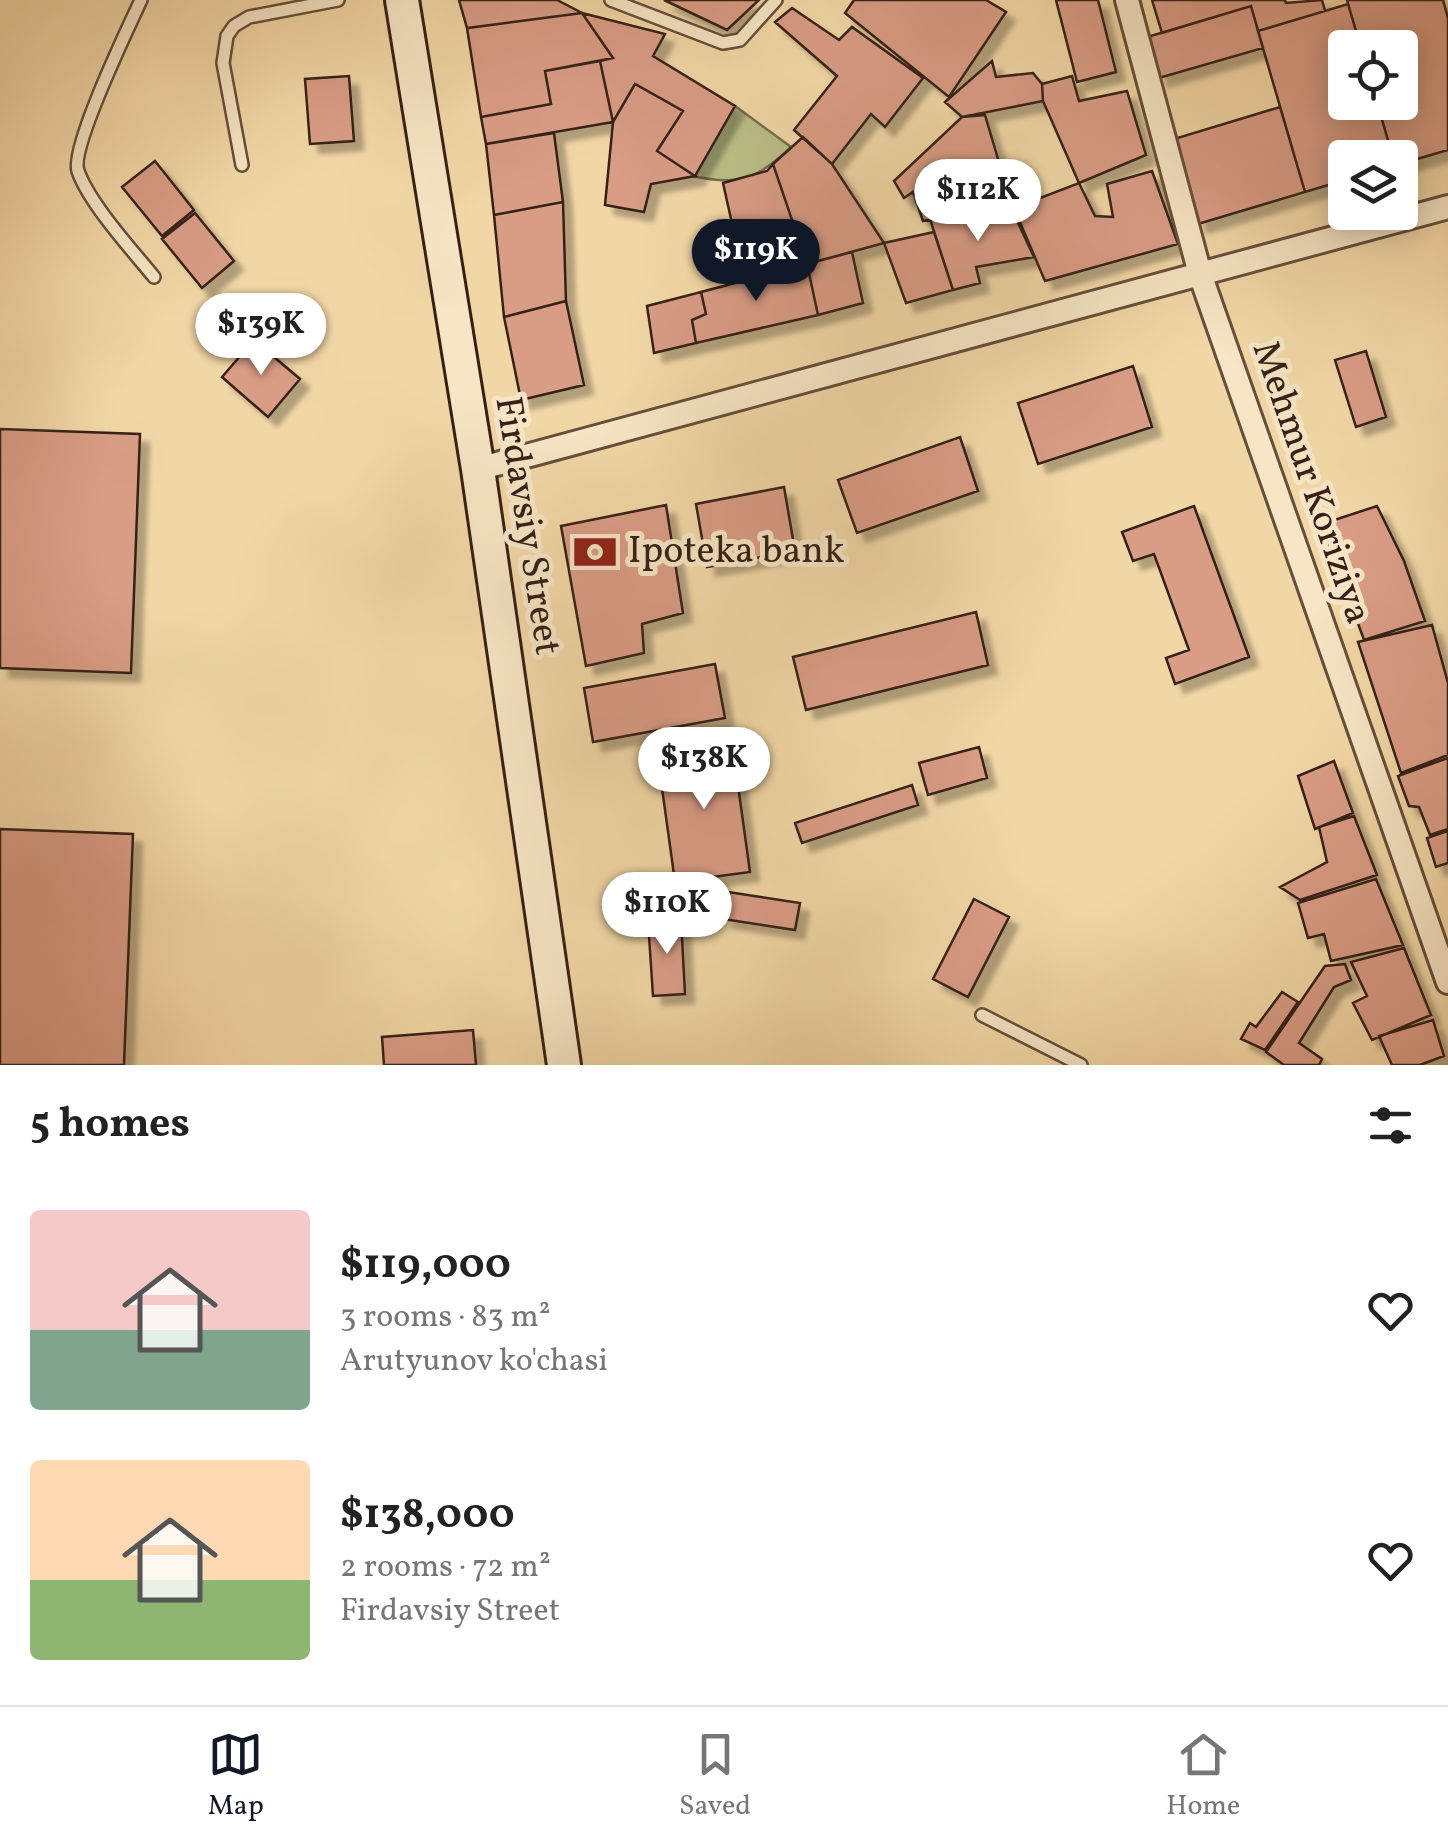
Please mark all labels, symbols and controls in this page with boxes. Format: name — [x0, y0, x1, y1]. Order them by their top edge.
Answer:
map controls — [1328, 30, 1418, 230]
button: locate — [1328, 30, 1418, 120]
button: layers — [1328, 140, 1418, 230]
pin: $112K — [908, 159, 1048, 244]
text: $112K — [936, 169, 1020, 213]
pin: $119K — [686, 219, 826, 304]
text: $119K — [714, 229, 798, 273]
pin: $139K — [191, 293, 331, 378]
text: $139K — [217, 303, 305, 347]
street label: Mehmur Koriziya — [1237, 335, 1383, 631]
street label: Firdavsiy Street — [479, 393, 573, 659]
place label: Ipoteka bank — [628, 526, 845, 579]
bank icon: Ipoteka bank — [571, 528, 619, 576]
pin: $138K — [634, 727, 774, 812]
text: $138K — [660, 737, 748, 781]
pin: $110K — [597, 872, 737, 957]
text: $110K — [624, 882, 710, 926]
text: 5 homes — [30, 1096, 190, 1155]
icon: filters — [1363, 1098, 1418, 1153]
text: $119,000 — [340, 1237, 511, 1296]
icon: home — [110, 1250, 230, 1370]
icon: heart — [1363, 1283, 1418, 1338]
text: 3 rooms · 83 m² — [340, 1296, 551, 1340]
text: Arutyunov ko'chasi — [340, 1340, 608, 1384]
text: $138,000 — [340, 1487, 515, 1546]
icon: home — [110, 1500, 230, 1620]
icon: heart — [1363, 1533, 1418, 1588]
text: 2 rooms · 72 m² — [340, 1546, 551, 1590]
text: Firdavsiy Street — [340, 1590, 560, 1634]
tab: Map — [208, 1727, 264, 1826]
tab: Saved — [679, 1727, 751, 1826]
tab: Home — [1166, 1727, 1240, 1826]

